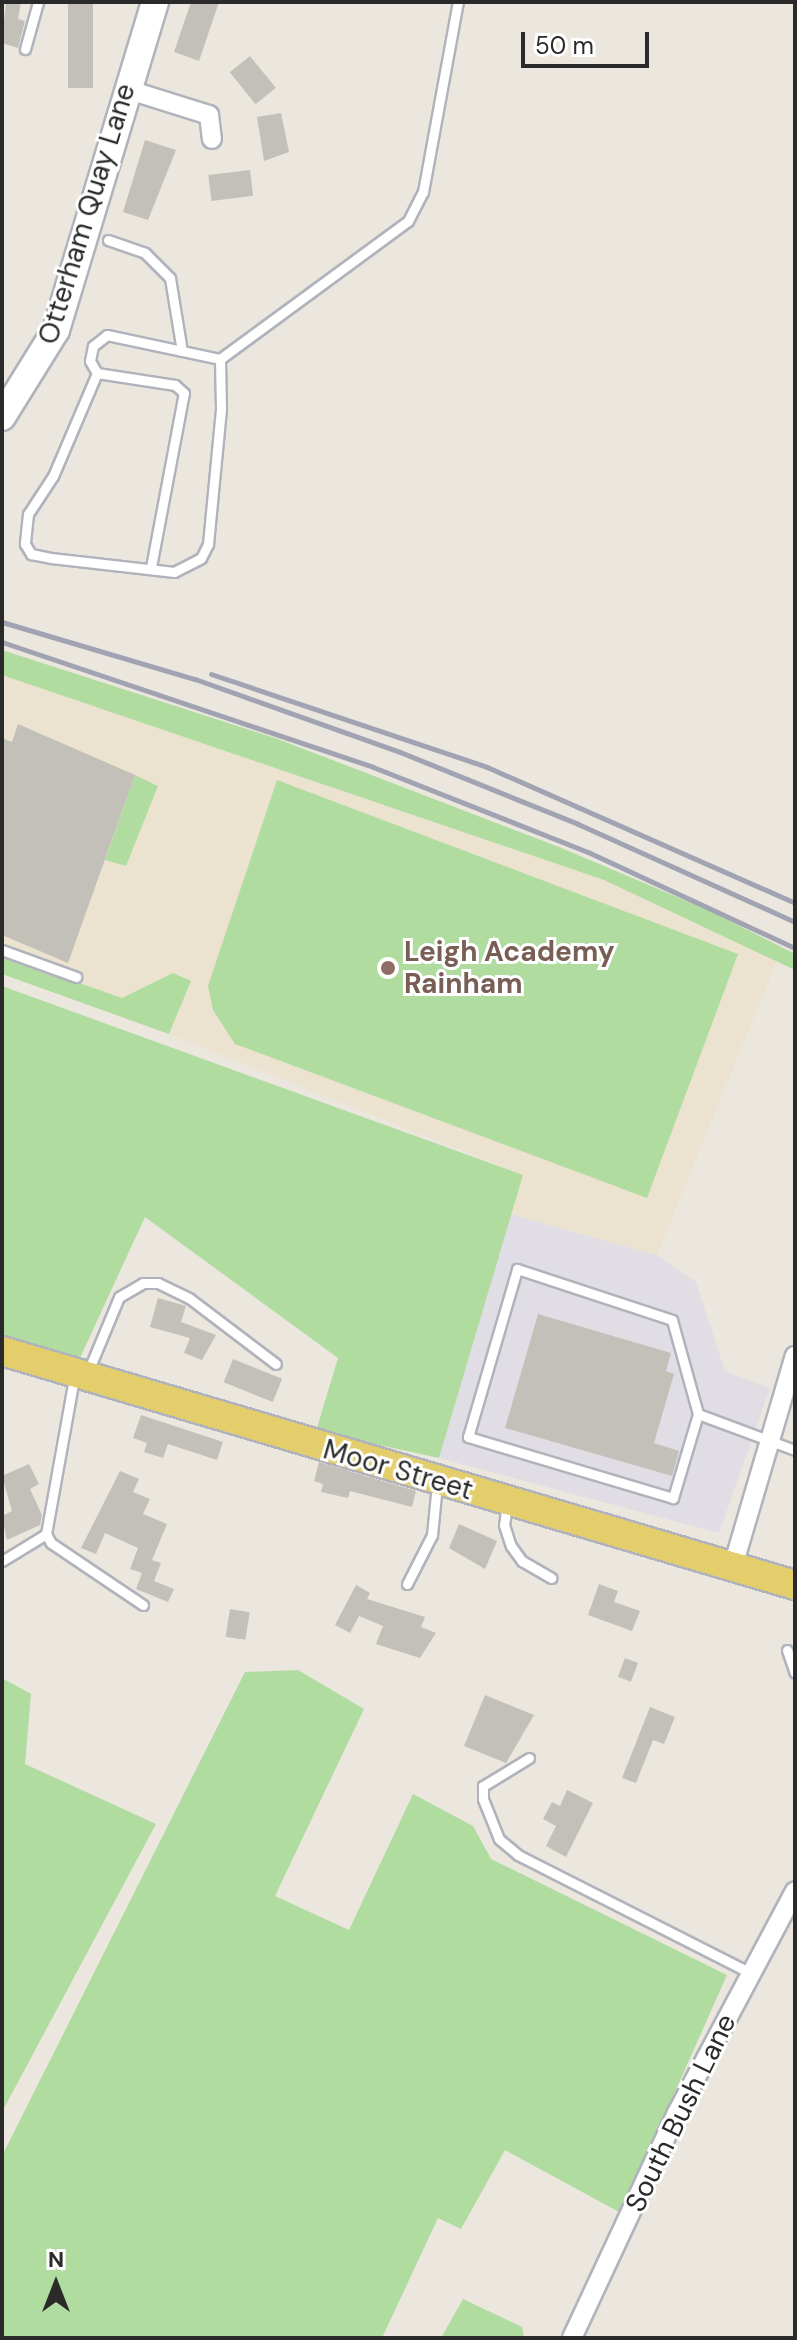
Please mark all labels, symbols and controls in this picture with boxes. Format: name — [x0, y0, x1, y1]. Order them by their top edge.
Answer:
scale bar — [525, 16, 653, 66]
text: 50 m — [535, 30, 594, 61]
street label: Otterham Quay Lane — [31, 80, 143, 348]
place label: Leigh Academy Rainham — [404, 935, 615, 1001]
marker: Leigh Academy Rainham — [379, 959, 397, 977]
street label: Moor Street — [319, 1433, 477, 1507]
street label: South Bush Lane — [619, 2009, 743, 2217]
north arrow — [16, 2244, 96, 2324]
text: N — [48, 2245, 64, 2274]

